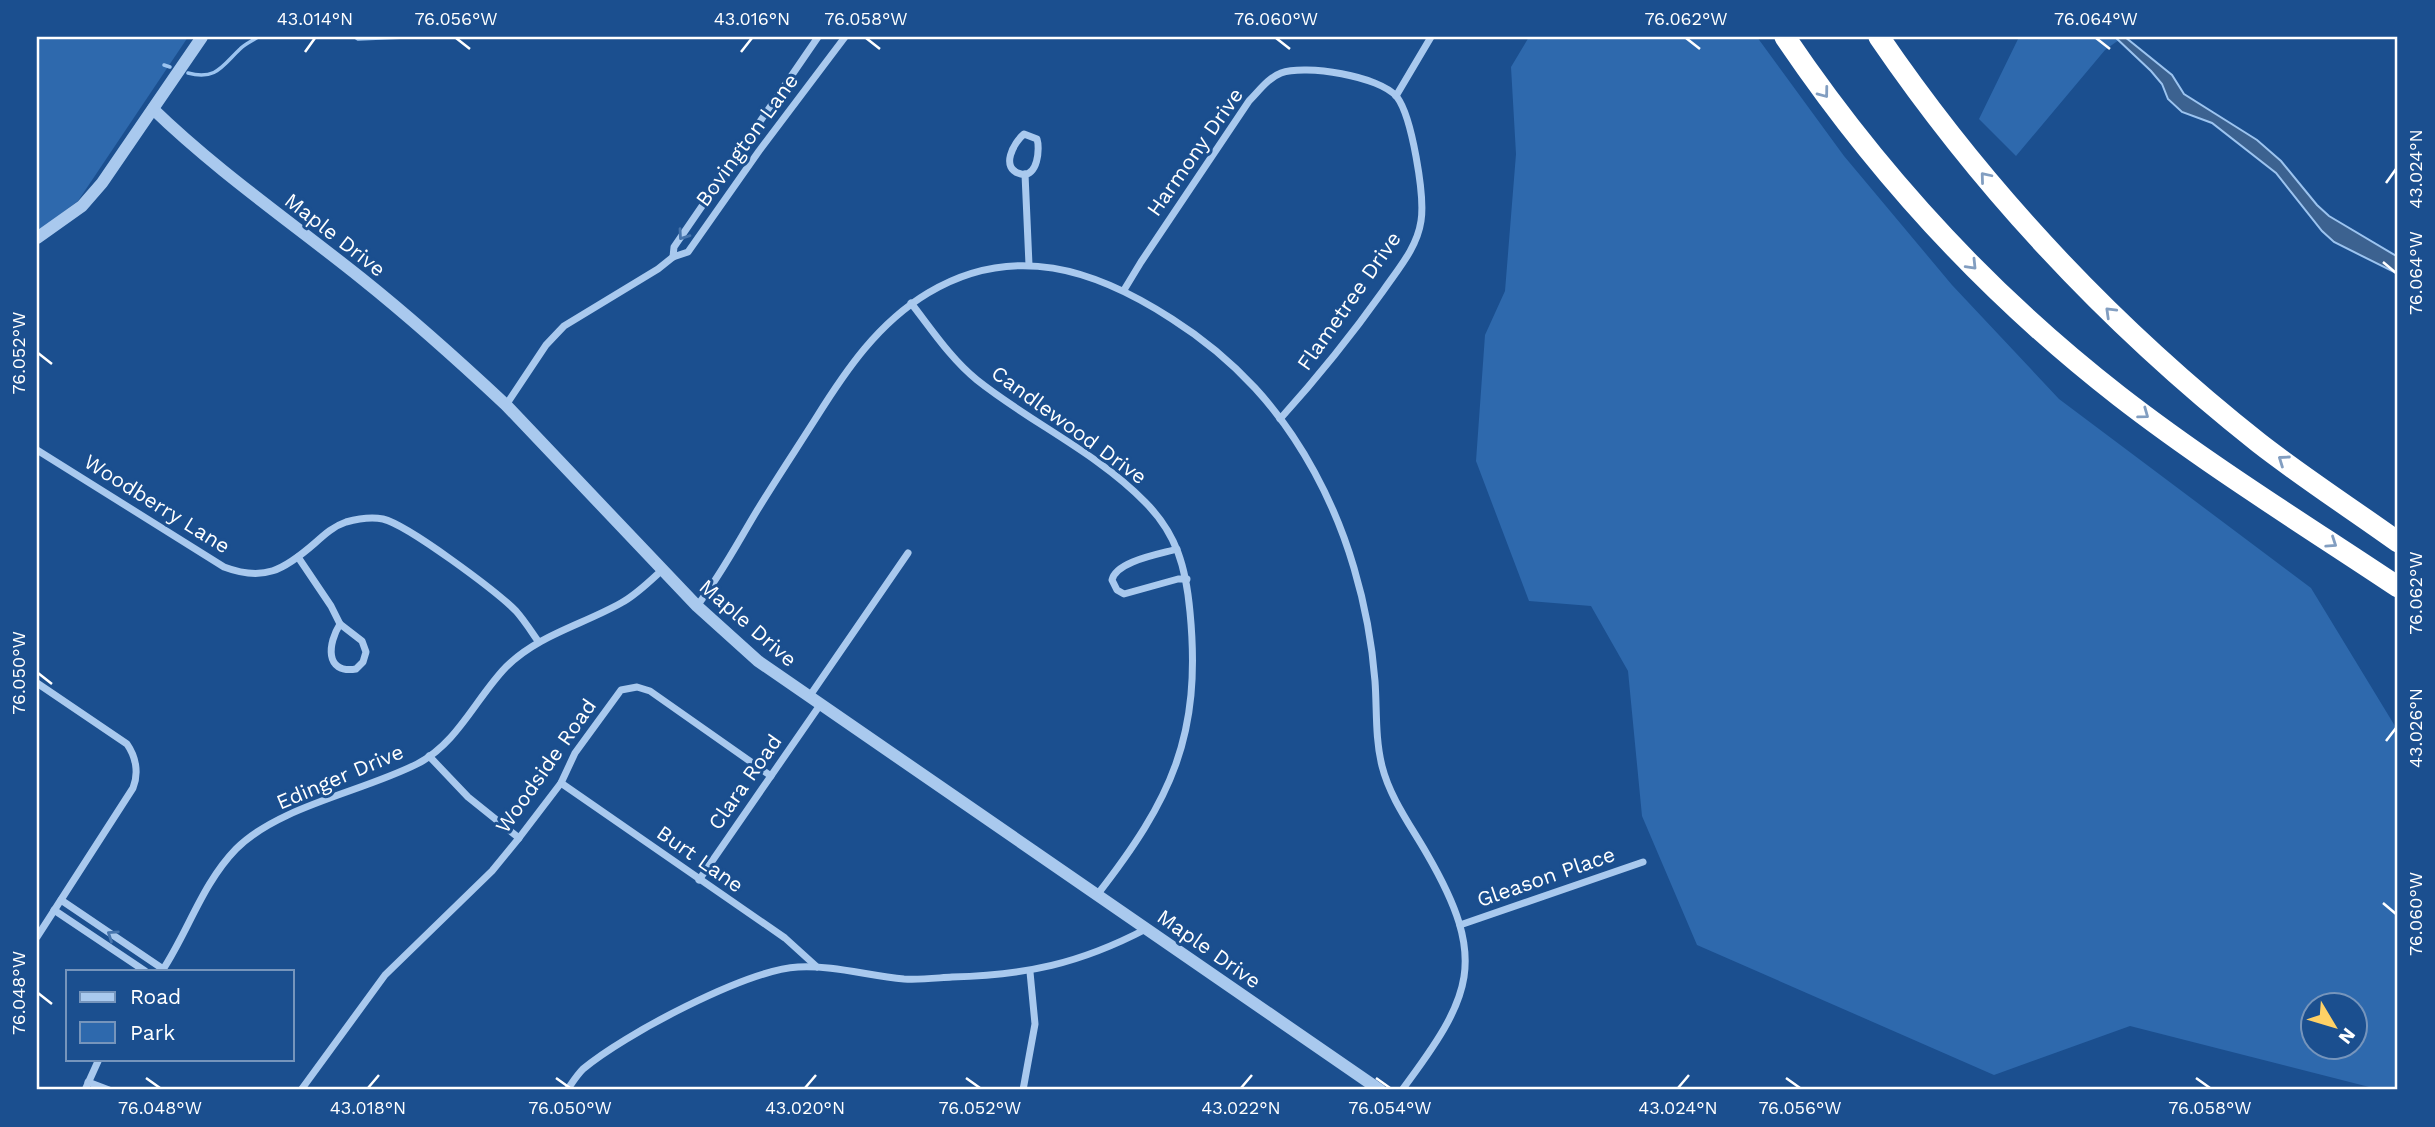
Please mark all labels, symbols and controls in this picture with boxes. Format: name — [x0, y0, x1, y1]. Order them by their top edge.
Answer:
text: 43.014°N — [277, 8, 353, 29]
text: 76.056°W — [414, 8, 498, 29]
text: 43.016°N — [714, 8, 790, 29]
text: 76.058°W — [824, 8, 908, 29]
text: 76.060°W — [1234, 8, 1318, 29]
text: 76.062°W — [1644, 8, 1728, 29]
text: 76.064°W — [2054, 8, 2138, 29]
street label: Bovington Lane — [690, 68, 803, 211]
street label: Harmony Drive — [1141, 83, 1248, 221]
one-way arrow — [1816, 85, 1828, 98]
text: 43.024°N — [2405, 129, 2426, 209]
one-way arrow — [1980, 172, 1993, 184]
street label: Maple Drive — [280, 188, 391, 282]
one-way arrow — [679, 227, 691, 240]
street label: Flametree Drive — [1291, 227, 1406, 375]
text: 76.064°W — [2405, 231, 2426, 315]
one-way arrow — [1964, 257, 1977, 270]
one-way arrow — [2105, 307, 2118, 320]
text: 76.052°W — [8, 312, 29, 394]
street label: Candlewood Drive — [987, 360, 1152, 489]
one-way arrow — [2136, 406, 2149, 418]
street label: Woodberry Lane — [80, 449, 235, 559]
one-way arrow — [2278, 456, 2291, 468]
one-way arrow — [2324, 535, 2337, 548]
text: 76.062°W — [2405, 551, 2426, 635]
street label: Maple Drive — [695, 574, 802, 672]
text: 76.050°W — [8, 631, 29, 715]
text: 43.026°N — [2405, 688, 2426, 768]
street label: Woodside Road — [490, 694, 601, 838]
street label: Clara Road — [703, 729, 787, 834]
street label: Edinger Drive — [273, 739, 407, 815]
street label: Burt Lane — [652, 820, 748, 898]
street label: Gleason Place — [1473, 841, 1618, 912]
text: 76.060°W — [2405, 872, 2426, 956]
street label: Maple Drive — [1153, 904, 1266, 993]
one-way arrow — [107, 930, 120, 943]
text: 76.048°W — [8, 951, 29, 1035]
legend — [66, 970, 294, 1060]
text: Road — [130, 984, 181, 1009]
north arrow — [2298, 990, 2368, 1060]
text: Park — [130, 1020, 175, 1045]
text: N — [2334, 1024, 2360, 1049]
text: 76.048°W — [118, 1097, 202, 1118]
text: 43.018°N — [330, 1097, 406, 1118]
text: 76.050°W — [528, 1097, 612, 1118]
text: 43.020°N — [765, 1097, 845, 1118]
text: 76.052°W — [939, 1097, 1021, 1118]
text: 43.022°N — [1201, 1097, 1281, 1118]
text: 76.054°W — [1348, 1097, 1432, 1118]
text: 43.024°N — [1638, 1097, 1718, 1118]
text: 76.056°W — [1758, 1097, 1842, 1118]
text: 76.058°W — [2168, 1097, 2252, 1118]

